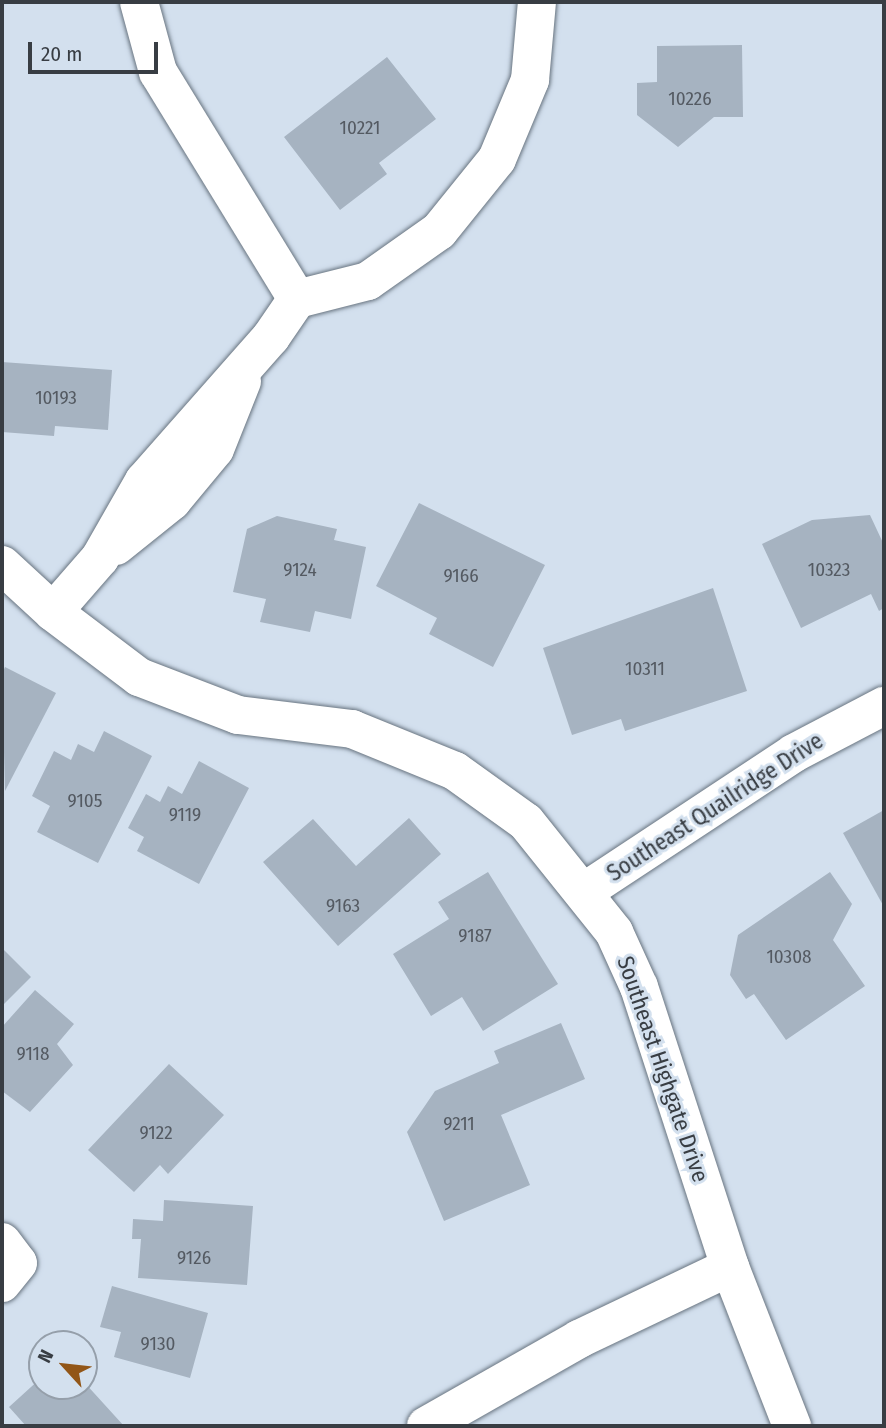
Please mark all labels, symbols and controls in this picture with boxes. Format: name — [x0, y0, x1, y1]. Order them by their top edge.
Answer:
scale bar — [32, 28, 161, 72]
text: 20 m — [41, 41, 82, 67]
house number: 10226 — [668, 88, 712, 110]
house number: 10221 — [340, 117, 380, 139]
house number: 10193 — [35, 387, 77, 409]
house number: 9124 — [283, 559, 317, 581]
house number: 10323 — [808, 559, 850, 581]
house number: 9166 — [443, 565, 479, 587]
house number: 10311 — [625, 658, 665, 680]
street label: Southeast Quailridge Drive — [602, 727, 828, 887]
house number: 9105 — [68, 790, 102, 812]
house number: 9119 — [169, 804, 201, 826]
house number: 9163 — [326, 895, 360, 917]
house number: 9187 — [458, 925, 492, 947]
house number: 10308 — [766, 946, 812, 968]
street label: Southeast Highgate Drive — [611, 952, 715, 1186]
house number: 9118 — [17, 1043, 49, 1065]
house number: 9211 — [443, 1113, 475, 1135]
house number: 9122 — [139, 1122, 173, 1144]
house number: 9126 — [177, 1247, 211, 1269]
north arrow — [28, 1330, 98, 1400]
house number: 9130 — [141, 1333, 175, 1355]
text: N — [33, 1346, 58, 1366]

